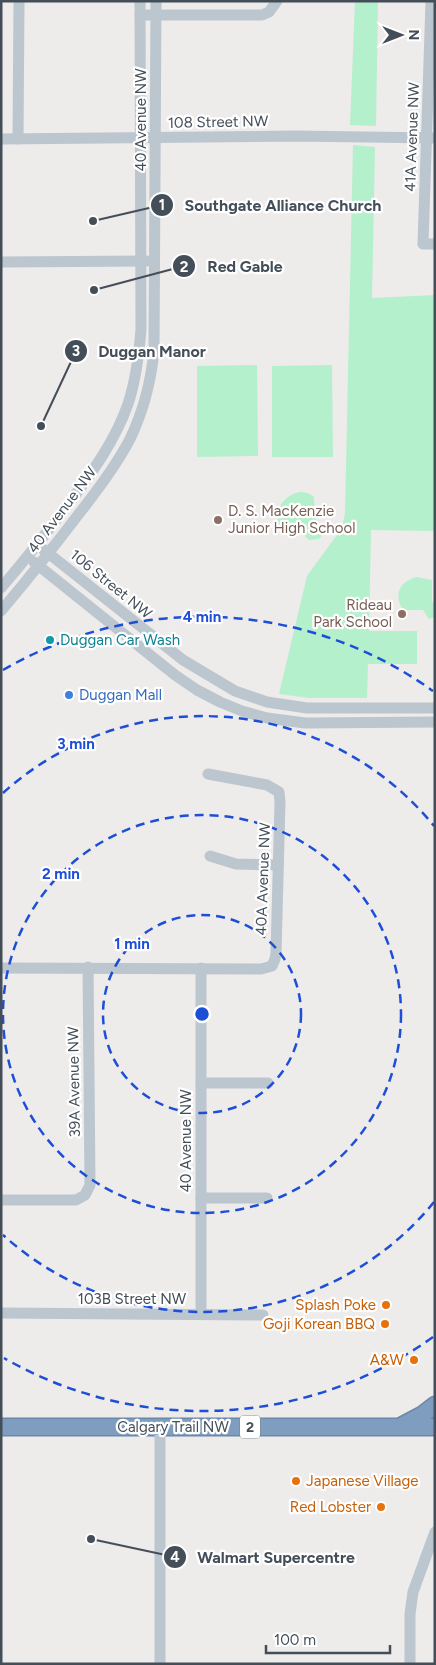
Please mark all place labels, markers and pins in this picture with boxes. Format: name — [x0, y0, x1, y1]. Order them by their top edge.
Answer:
callout: Southgate Alliance Church — [149, 190, 391, 221]
callout: Red Gable — [172, 251, 292, 282]
callout: Duggan Manor — [63, 336, 216, 367]
place label: D. S. MacKenzie Junior High School — [228, 502, 355, 537]
marker: D. S. MacKenzie Junior High School — [212, 514, 224, 526]
place label: Rideau Park School — [313, 596, 392, 631]
marker: Rideau Park School — [396, 608, 408, 620]
place label: Duggan Car Wash — [60, 631, 180, 649]
marker: Duggan Car Wash — [44, 634, 56, 646]
place label: Duggan Mall — [79, 686, 162, 704]
marker: Duggan Mall — [63, 689, 75, 701]
centre of rings — [193, 1005, 211, 1023]
place label: Splash Poke — [295, 1296, 376, 1314]
marker: Splash Poke — [380, 1299, 392, 1311]
place label: Goji Korean BBQ — [263, 1315, 375, 1333]
marker: Goji Korean BBQ — [379, 1318, 391, 1330]
place label: A&W — [370, 1351, 405, 1369]
marker: A&W — [408, 1354, 420, 1366]
place label: Japanese Village — [306, 1472, 418, 1490]
marker: Japanese Village — [290, 1475, 302, 1487]
place label: Red Lobster — [290, 1498, 371, 1516]
marker: Red Lobster — [375, 1501, 387, 1513]
callout: Walmart Supercentre — [162, 1542, 365, 1573]

